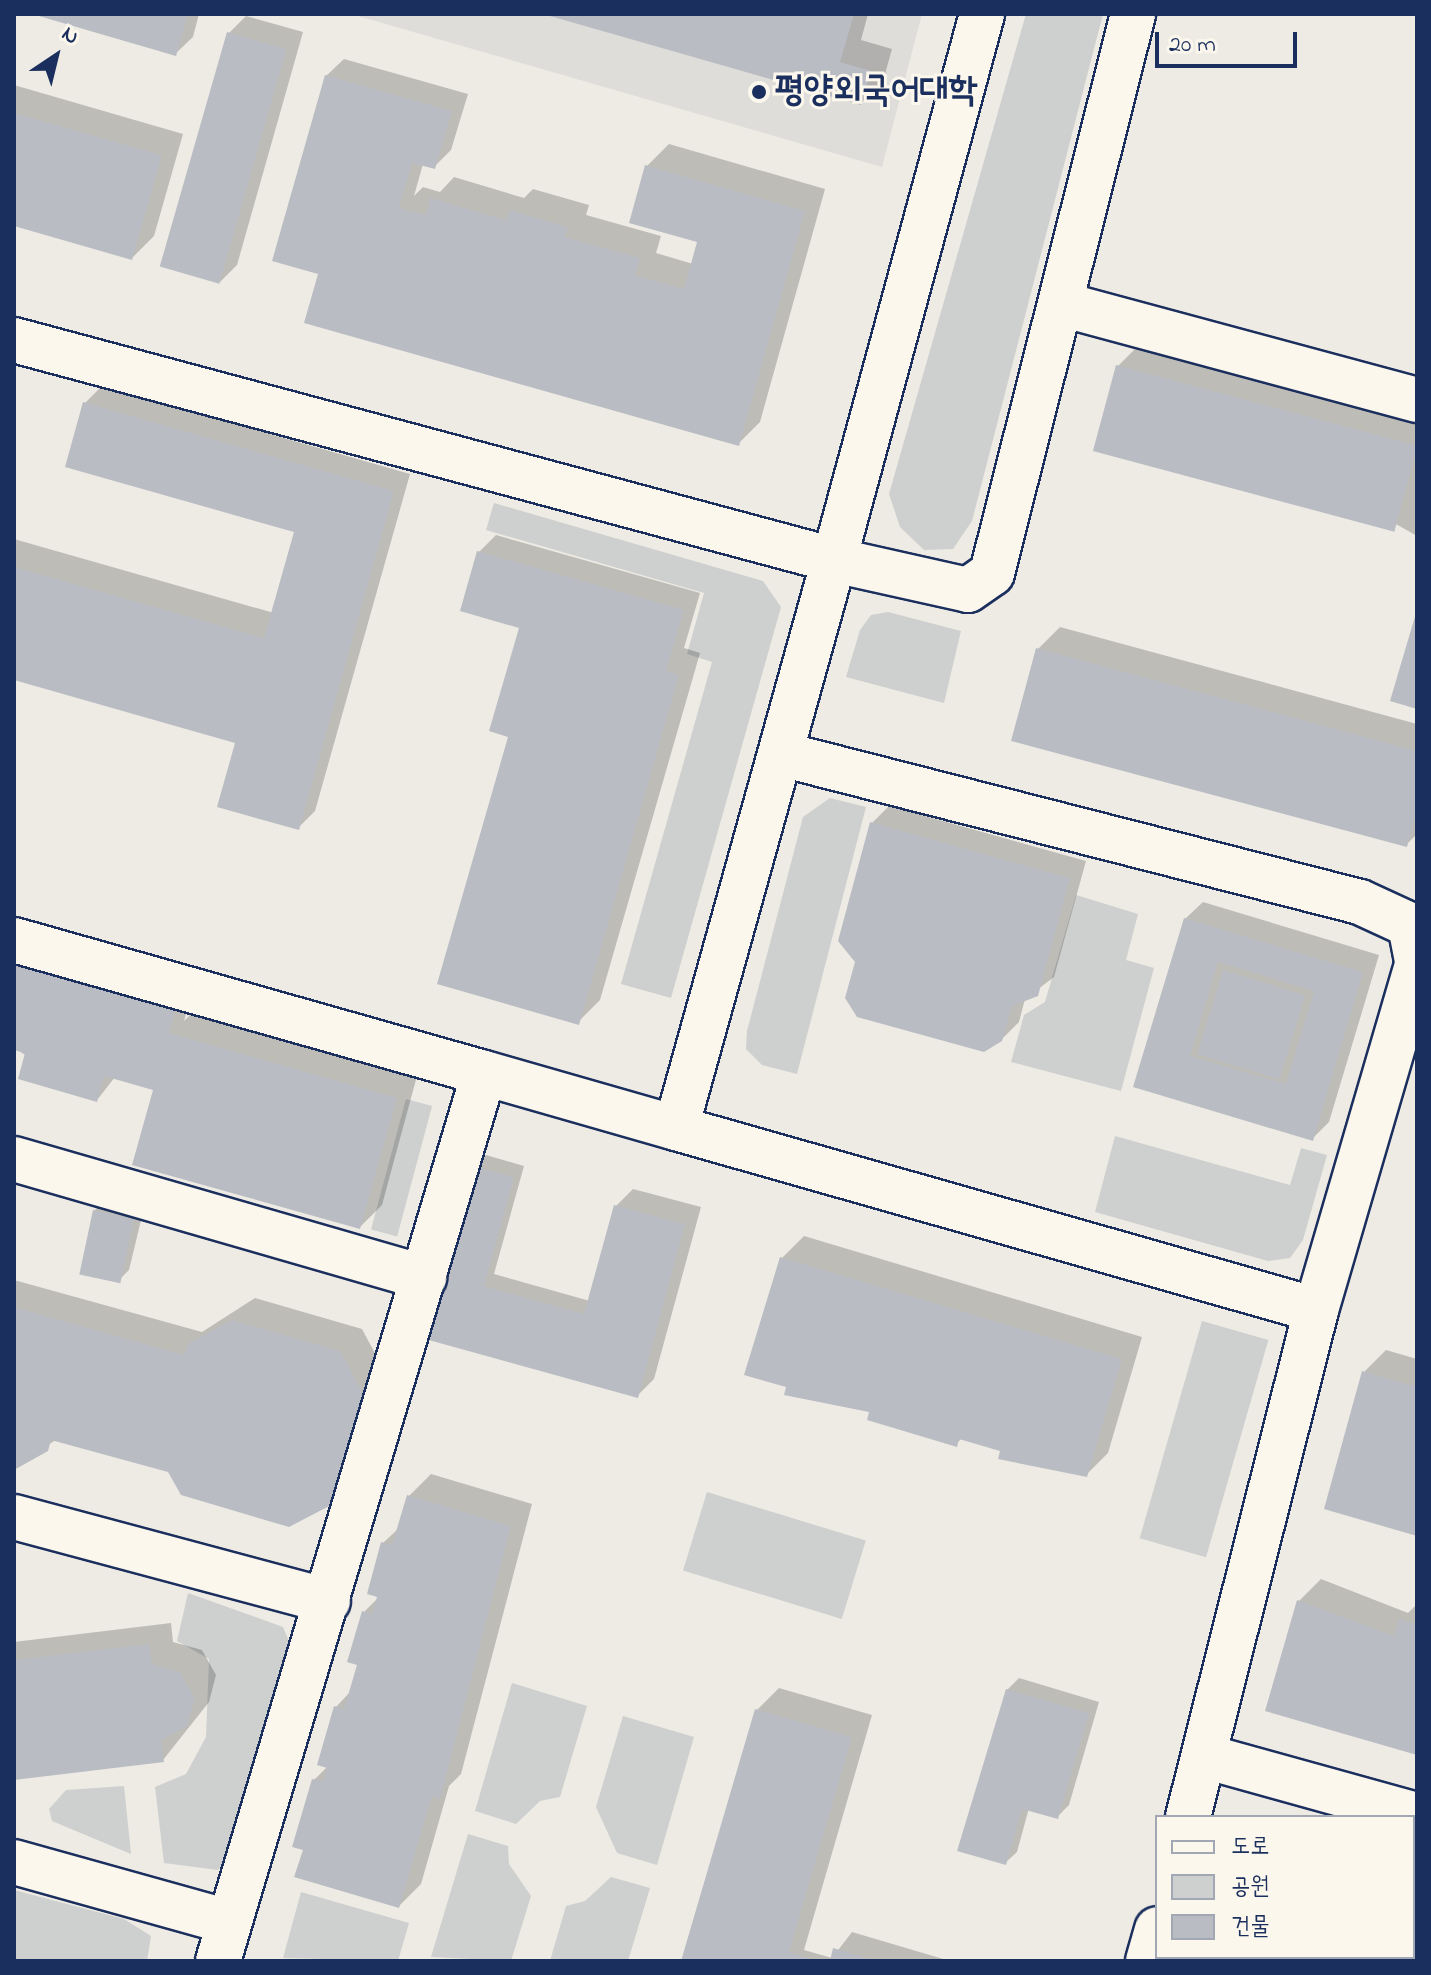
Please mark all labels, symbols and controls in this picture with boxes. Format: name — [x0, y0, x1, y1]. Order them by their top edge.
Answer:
north arrow — [16, 16, 96, 96]
scale bar — [1159, 16, 1301, 66]
text: N — [54, 19, 85, 54]
text: 20 m — [1169, 28, 1216, 63]
place label: 평양외국어대학 — [775, 70, 978, 114]
marker: 평양외국어대학 — [750, 83, 768, 101]
legend — [1155, 1815, 1415, 1959]
text: 도로 — [1231, 1830, 1270, 1865]
text: 공원 — [1231, 1870, 1270, 1905]
text: 건물 — [1231, 1910, 1270, 1945]

